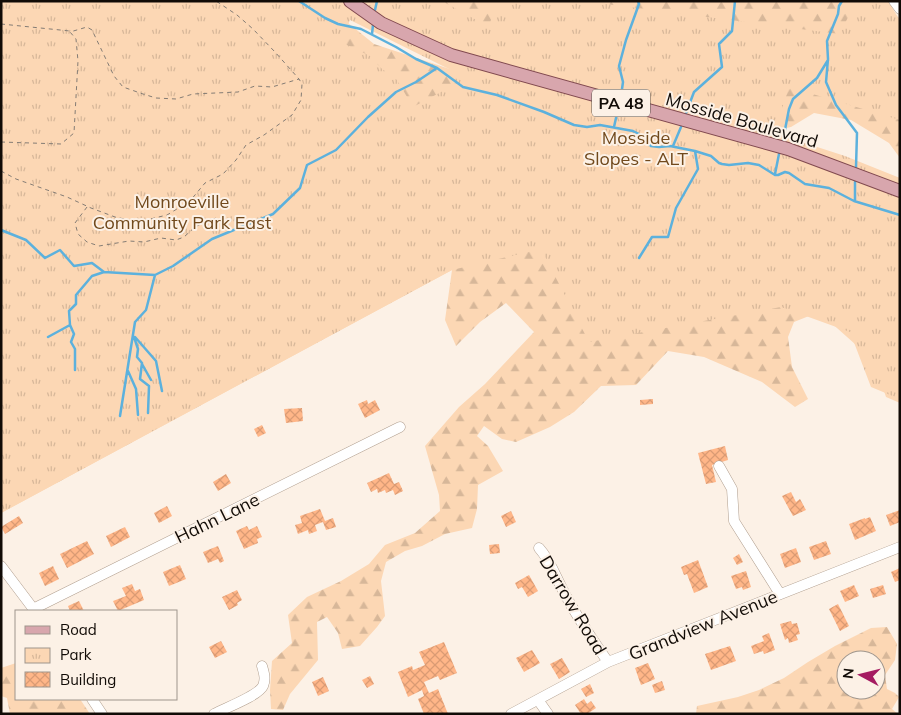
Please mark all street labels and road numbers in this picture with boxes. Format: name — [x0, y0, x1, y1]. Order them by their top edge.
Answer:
street label: Mosside Boulevard — [663, 87, 821, 153]
road number: PA 48 — [592, 90, 650, 116]
street label: Hahn Lane — [171, 488, 263, 548]
street label: Darrow Road — [534, 551, 612, 659]
street label: Grandview Avenue — [625, 585, 781, 665]

